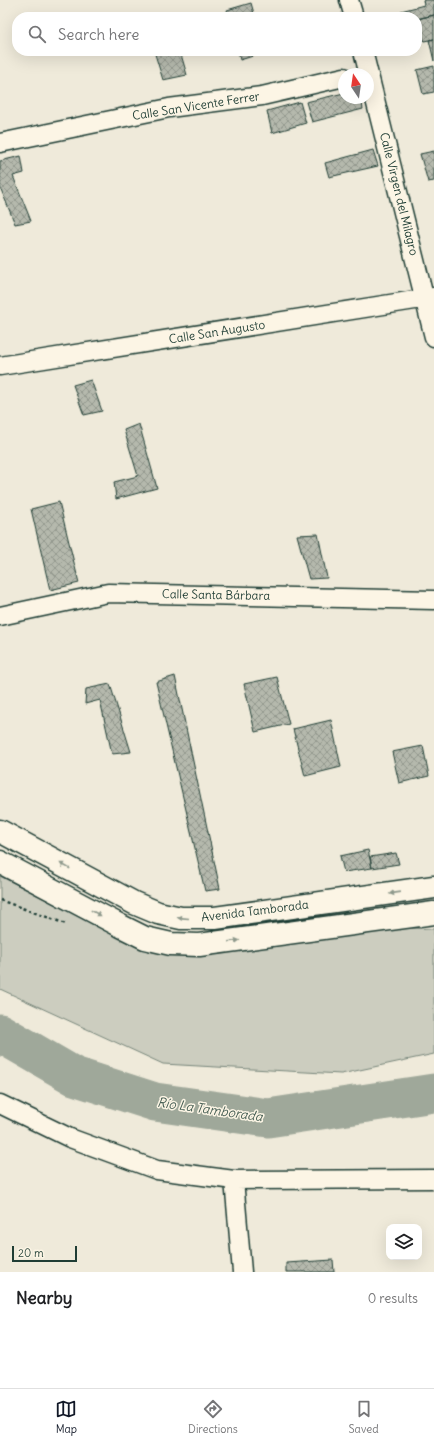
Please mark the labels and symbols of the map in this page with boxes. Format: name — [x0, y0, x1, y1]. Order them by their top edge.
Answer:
north arrow — [338, 68, 374, 104]
street label: Calle San Vicente Ferrer — [131, 88, 261, 123]
street label: Calle Virgen del Milagro — [377, 131, 422, 257]
street label: Calle San Augusto — [168, 316, 266, 347]
street label: Calle Santa Bárbara — [162, 586, 270, 603]
one-way arrow — [59, 862, 71, 869]
one-way arrow — [389, 890, 401, 896]
street label: Avenida Tamborada — [200, 896, 310, 925]
one-way arrow — [91, 909, 102, 916]
one-way arrow — [177, 914, 189, 921]
one-way arrow — [227, 938, 240, 944]
water label: Río La Tamborada — [156, 1094, 264, 1125]
scale bar — [12, 1244, 77, 1263]

